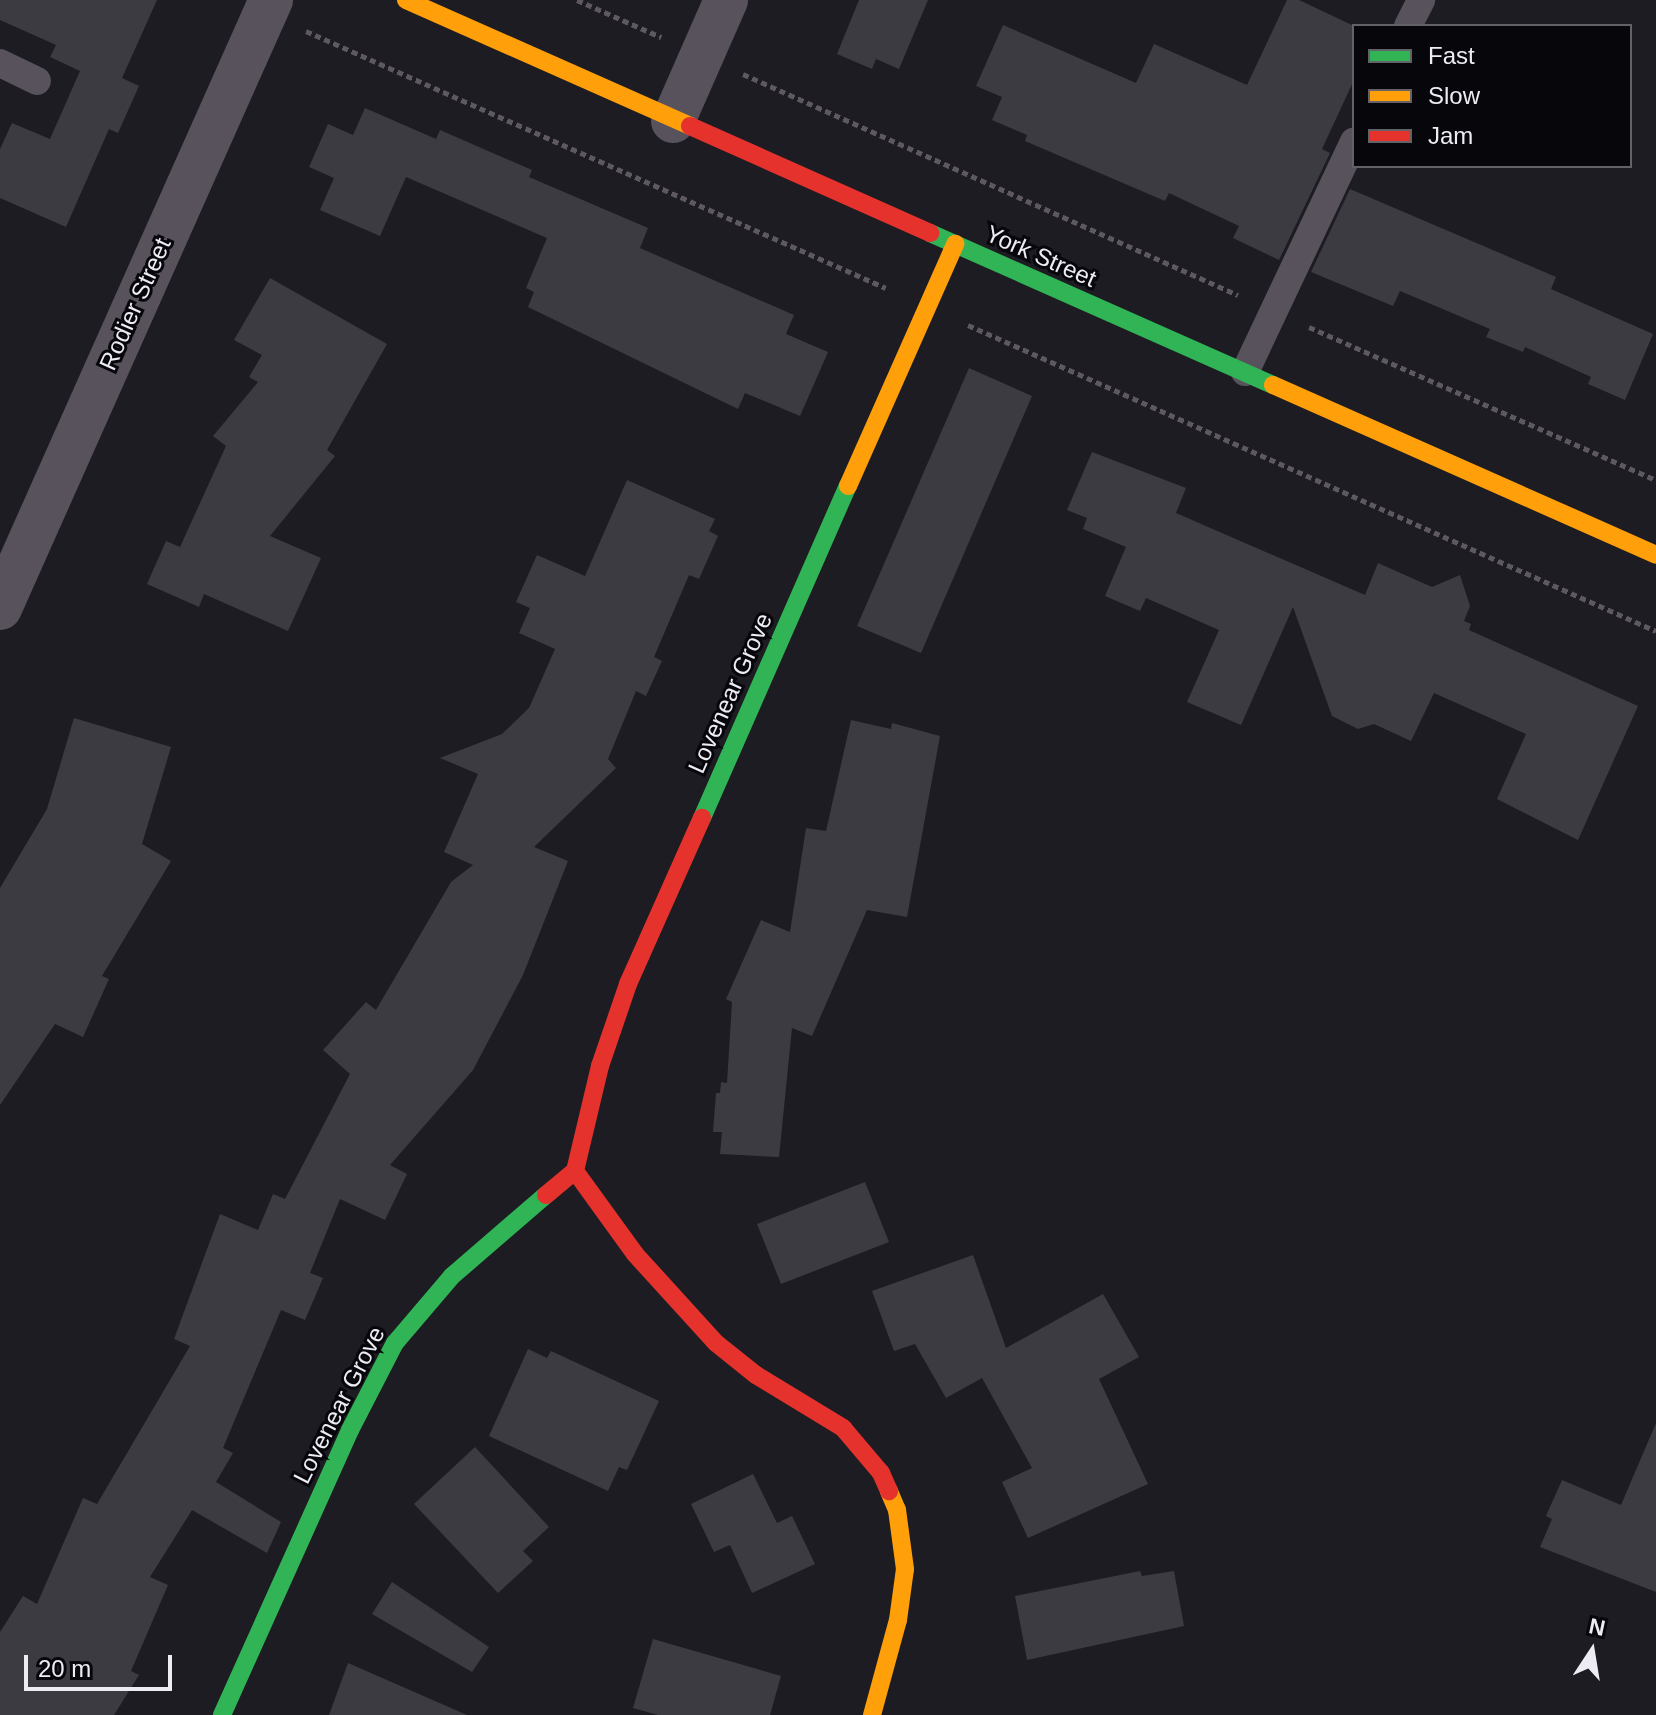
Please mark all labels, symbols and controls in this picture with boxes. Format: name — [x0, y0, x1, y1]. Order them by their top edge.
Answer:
legend — [1352, 24, 1632, 168]
text: Fast — [1428, 42, 1475, 69]
text: Slow — [1428, 82, 1480, 109]
text: Jam — [1428, 122, 1473, 149]
street label: York Street — [981, 219, 1101, 293]
street label: Rodier Street — [93, 234, 177, 374]
street label: Lovenear Grove — [682, 609, 778, 777]
street label: Lovenear Grove — [287, 1322, 391, 1488]
north arrow — [1552, 1611, 1632, 1691]
text: N — [1587, 1613, 1607, 1641]
scale bar — [28, 1639, 176, 1689]
text: 20 m — [38, 1655, 91, 1682]

